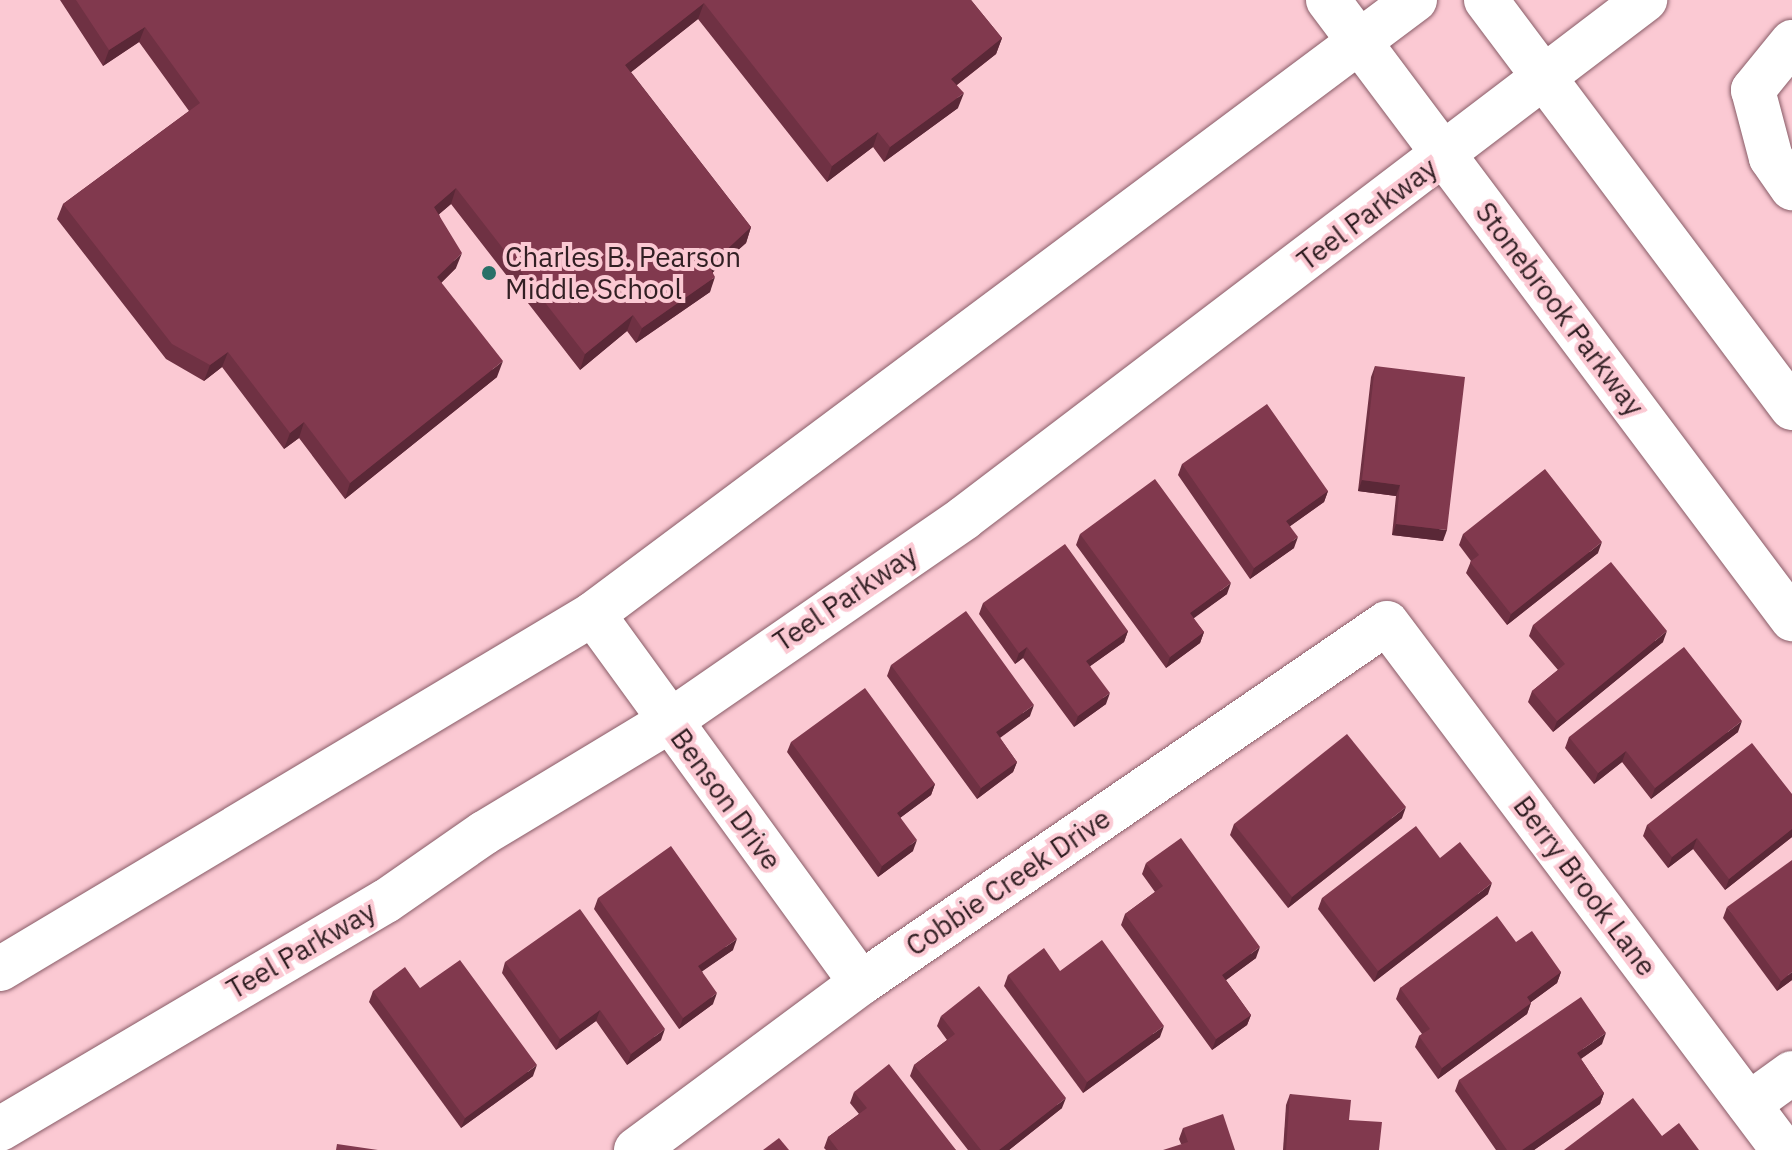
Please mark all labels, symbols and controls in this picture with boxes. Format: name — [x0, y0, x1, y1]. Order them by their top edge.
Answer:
street label: Teel Parkway — [1291, 151, 1443, 277]
street label: Stonebrook Parkway — [1469, 196, 1651, 422]
place label: Charles B. Pearson Middle School — [505, 240, 741, 306]
marker: Charles B. Pearson Middle School — [480, 264, 498, 282]
street label: Teel Parkway — [767, 538, 923, 658]
street label: Benson Drive — [664, 722, 788, 876]
street label: Berry Brook Lane — [1506, 789, 1664, 983]
street label: Cobbie Creek Drive — [899, 801, 1117, 963]
street label: Teel Parkway — [221, 894, 381, 1006]

